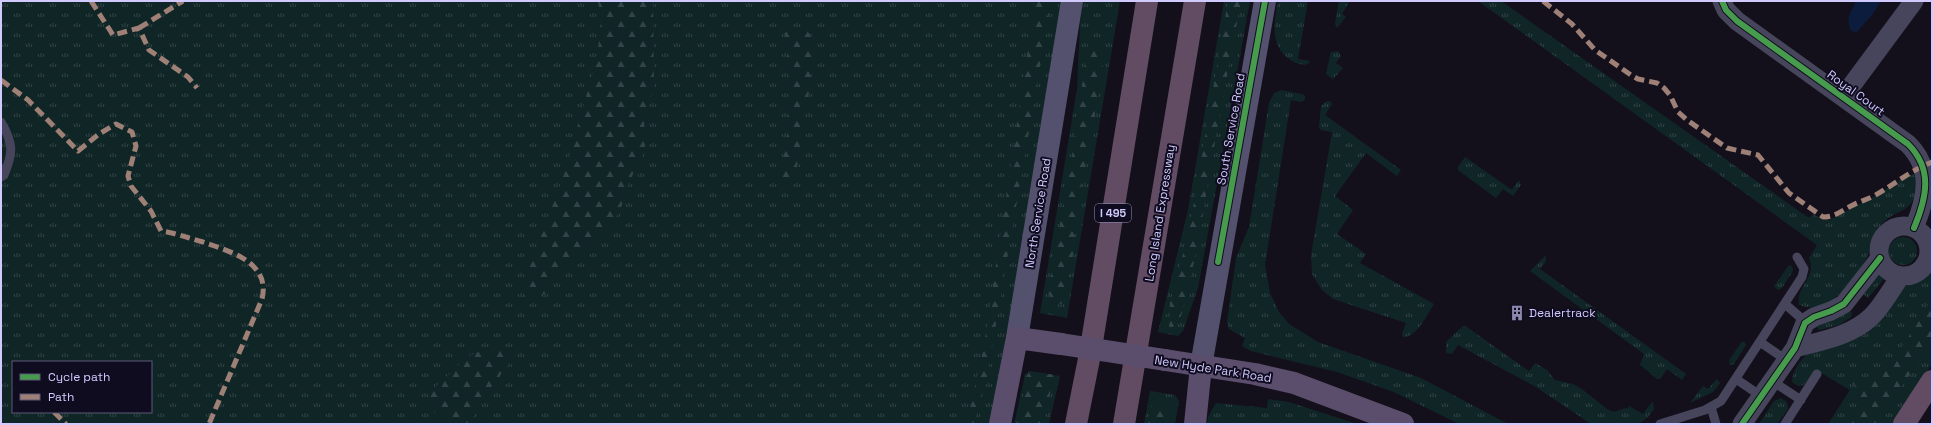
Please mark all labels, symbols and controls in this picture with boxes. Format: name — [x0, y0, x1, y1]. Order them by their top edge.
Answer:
street label: Royal Court — [1824, 67, 1888, 119]
street label: South Service Road — [1213, 72, 1249, 186]
street label: Long Island Expressway — [1141, 143, 1179, 283]
street label: North Service Road — [1021, 157, 1055, 269]
road number: I 495 — [1095, 204, 1131, 222]
building icon: Dealertrack — [1508, 304, 1526, 322]
place label: Dealertrack — [1529, 305, 1596, 321]
street label: New Hyde Park Road — [1153, 352, 1273, 386]
legend — [12, 361, 152, 413]
text: Cycle path — [48, 369, 110, 385]
text: Path — [48, 389, 74, 405]

